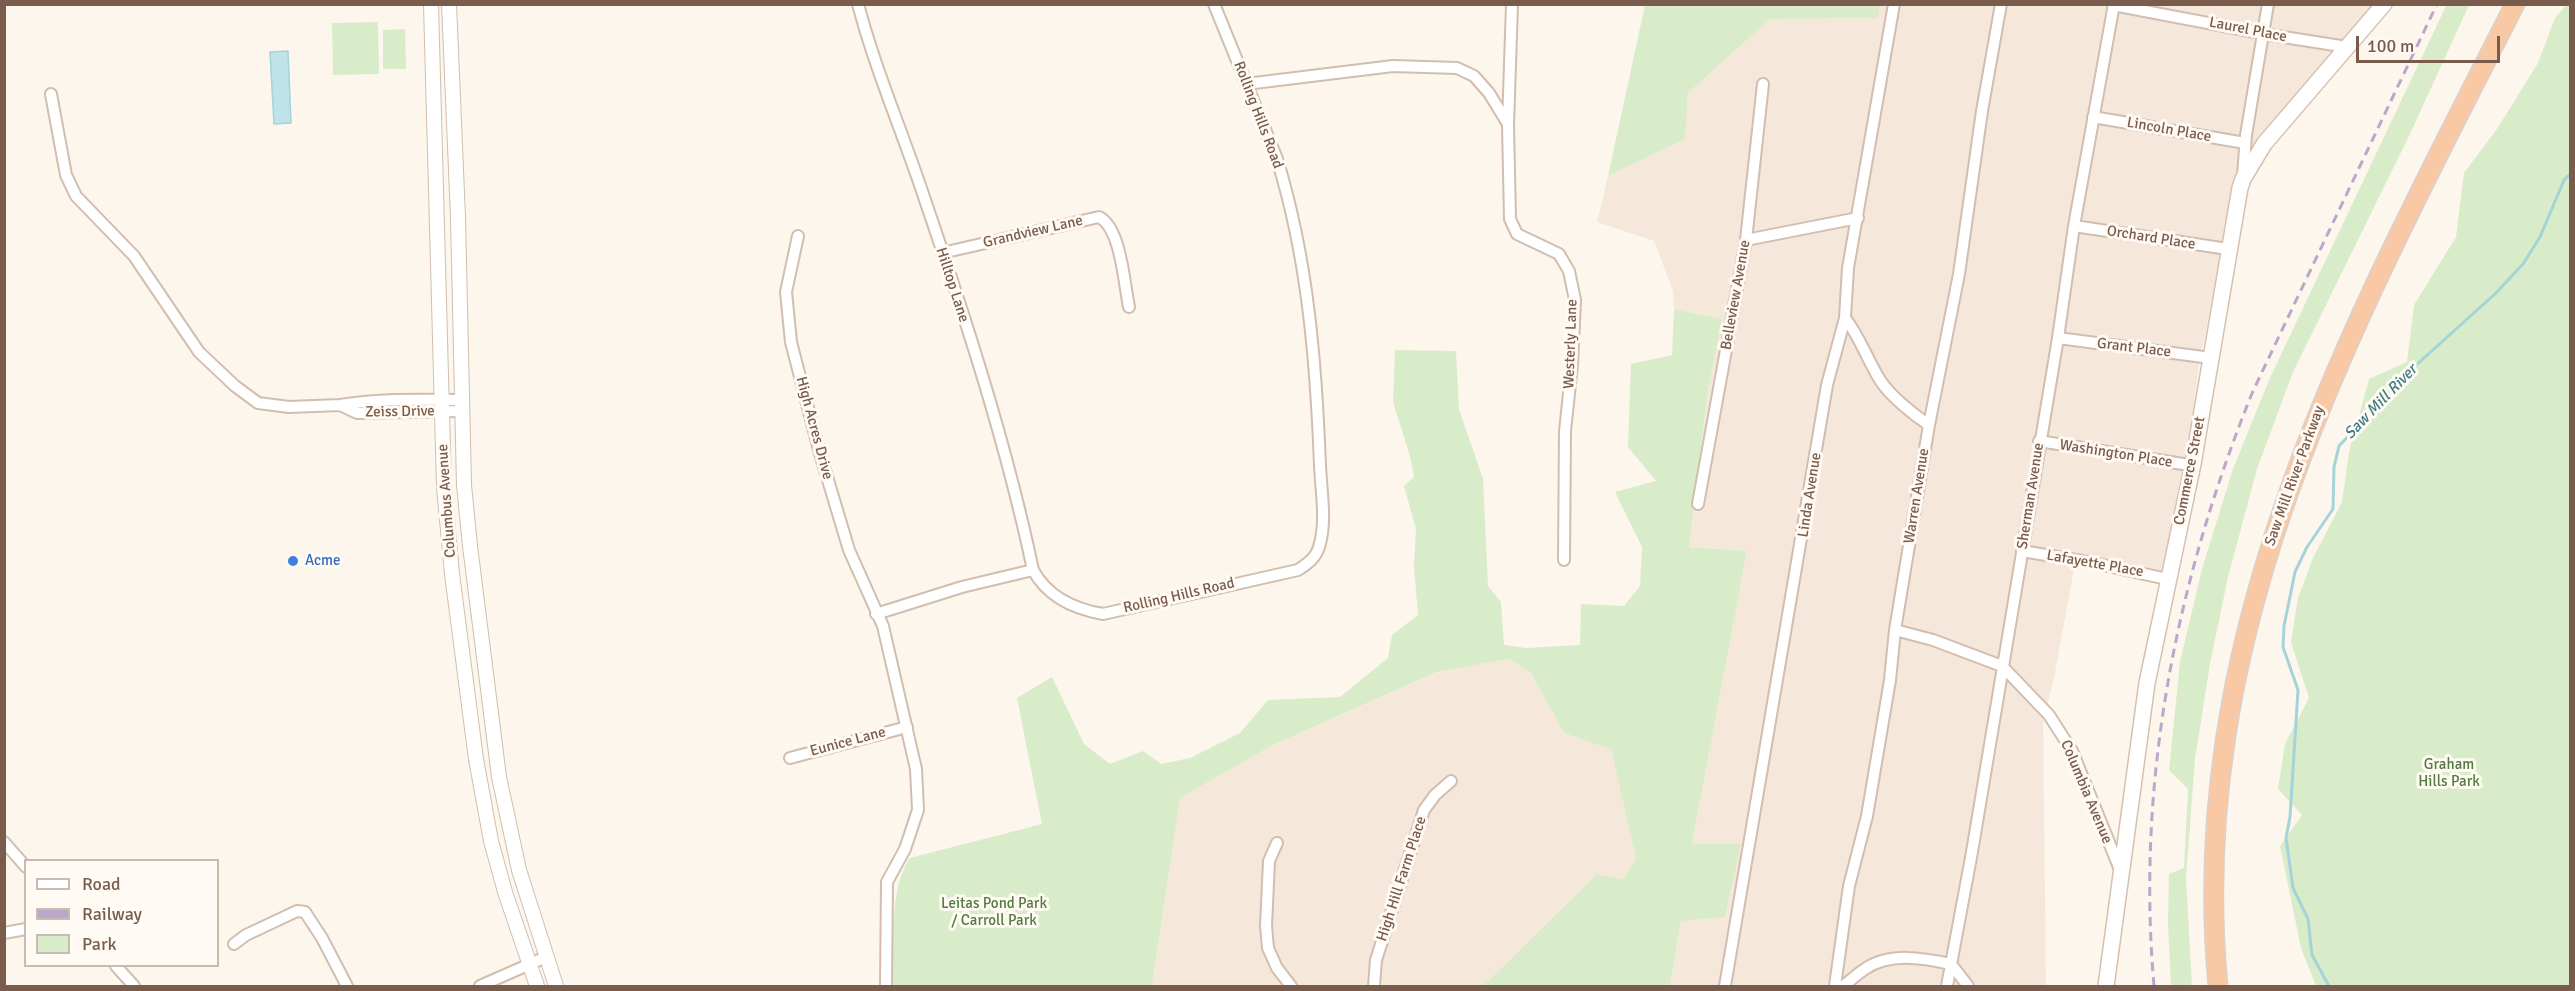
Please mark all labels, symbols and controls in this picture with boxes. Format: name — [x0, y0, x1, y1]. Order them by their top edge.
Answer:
street label: Laurel Place — [2208, 14, 2288, 46]
scale bar — [2359, 24, 2503, 62]
text: 100 m — [2367, 35, 2414, 57]
street label: Rolling Hills Road — [1229, 59, 1287, 171]
street label: Lincoln Place — [2125, 114, 2213, 146]
street label: Grandview Lane — [981, 212, 1085, 252]
street label: Orchard Place — [2105, 222, 2197, 254]
street label: Belleview Avenue — [1717, 239, 1755, 351]
street label: Hilltop Lane — [931, 245, 973, 325]
street label: Westerly Lane — [1560, 299, 1582, 389]
street label: Grant Place — [2096, 335, 2172, 361]
water label: Saw Mill River — [2341, 361, 2421, 443]
street label: High Acres Drive — [792, 375, 836, 481]
street label: Zeiss Drive — [365, 402, 435, 422]
street label: Saw Mill River Parkway — [2261, 403, 2329, 549]
street label: Commerce Street — [2171, 415, 2209, 527]
street label: Washington Place — [2058, 436, 2174, 472]
street label: Sherman Avenue — [2014, 442, 2048, 550]
street label: Columbus Avenue — [434, 443, 460, 559]
street label: Warren Avenue — [1901, 447, 1933, 545]
street label: Linda Avenue — [1794, 451, 1826, 539]
street label: Lafayette Place — [2045, 547, 2145, 581]
place label: Acme — [305, 552, 341, 570]
marker: Acme — [286, 554, 300, 568]
street label: Rolling Hills Road — [1122, 574, 1236, 618]
street label: Eunice Lane — [808, 723, 888, 761]
street label: Columbia Avenue — [2056, 737, 2116, 847]
park label: Graham Hills Park — [2418, 756, 2480, 791]
street label: High Hill Farm Place — [1373, 814, 1431, 944]
legend — [24, 859, 219, 967]
text: Road — [82, 873, 121, 895]
park label: Leitas Pond Park / Carroll Park — [941, 895, 1047, 930]
text: Railway — [82, 903, 142, 925]
text: Park — [82, 933, 117, 955]

